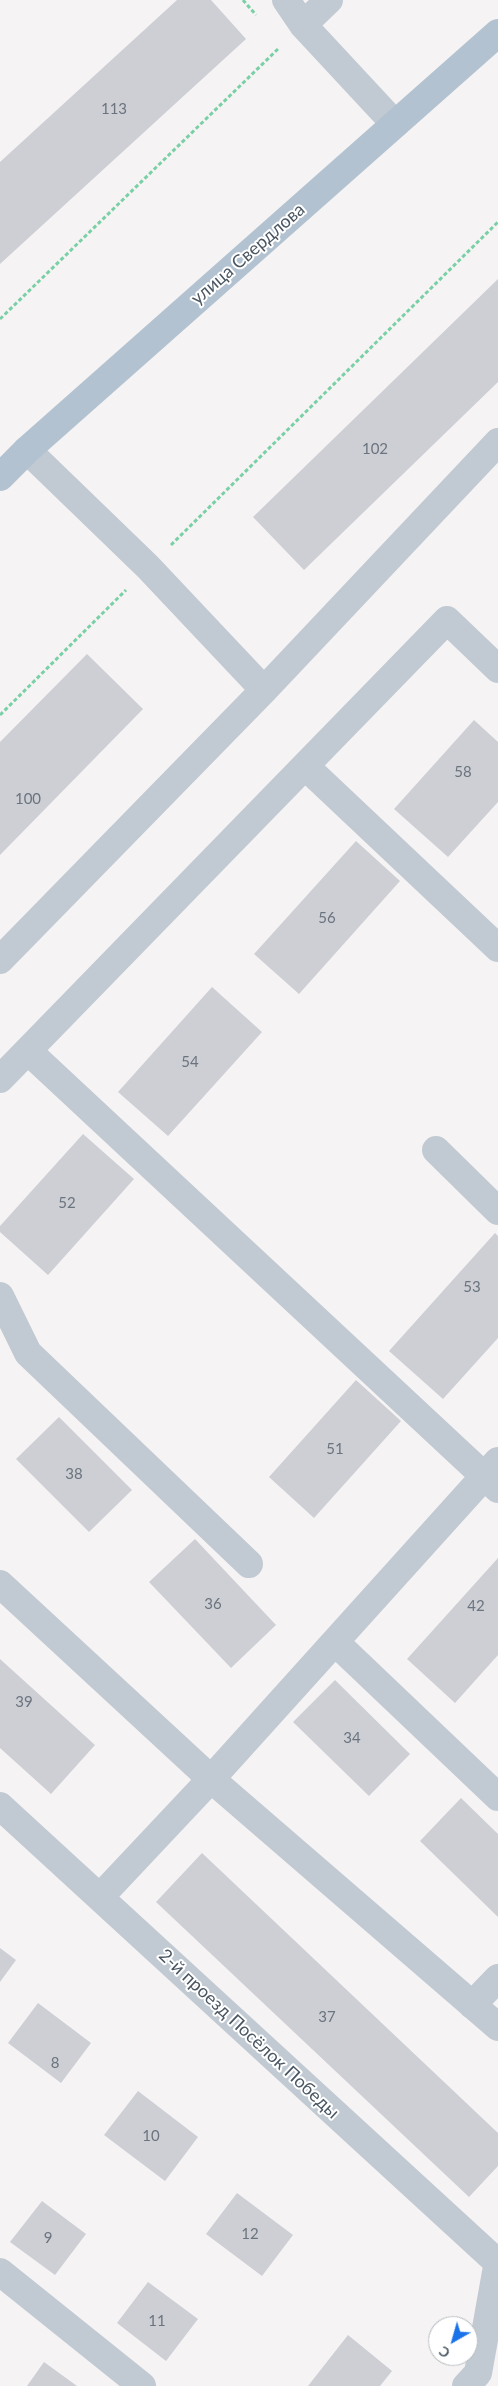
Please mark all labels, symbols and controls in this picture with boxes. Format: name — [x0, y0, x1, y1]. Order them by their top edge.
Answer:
house number: 113 — [101, 100, 127, 118]
street label: улица Свердлова — [187, 199, 309, 309]
house number: 102 — [362, 440, 388, 458]
house number: 58 — [454, 763, 472, 781]
house number: 100 — [15, 790, 41, 808]
house number: 56 — [318, 909, 336, 927]
house number: 54 — [181, 1053, 199, 1071]
house number: 52 — [58, 1194, 76, 1212]
house number: 53 — [463, 1278, 481, 1296]
house number: 51 — [326, 1440, 344, 1458]
house number: 38 — [65, 1465, 83, 1483]
house number: 36 — [204, 1595, 222, 1613]
house number: 42 — [467, 1597, 485, 1615]
house number: 39 — [15, 1693, 33, 1711]
house number: 34 — [343, 1729, 361, 1747]
street label: 2-й проезд Посёлок Победы — [154, 1945, 344, 2123]
house number: 37 — [318, 2008, 336, 2026]
house number: 8 — [51, 2054, 59, 2072]
house number: 10 — [142, 2127, 160, 2145]
house number: 12 — [241, 2225, 259, 2243]
house number: 9 — [44, 2229, 52, 2247]
house number: 11 — [148, 2312, 166, 2330]
north arrow — [428, 2316, 478, 2366]
text: С — [435, 2343, 453, 2362]

